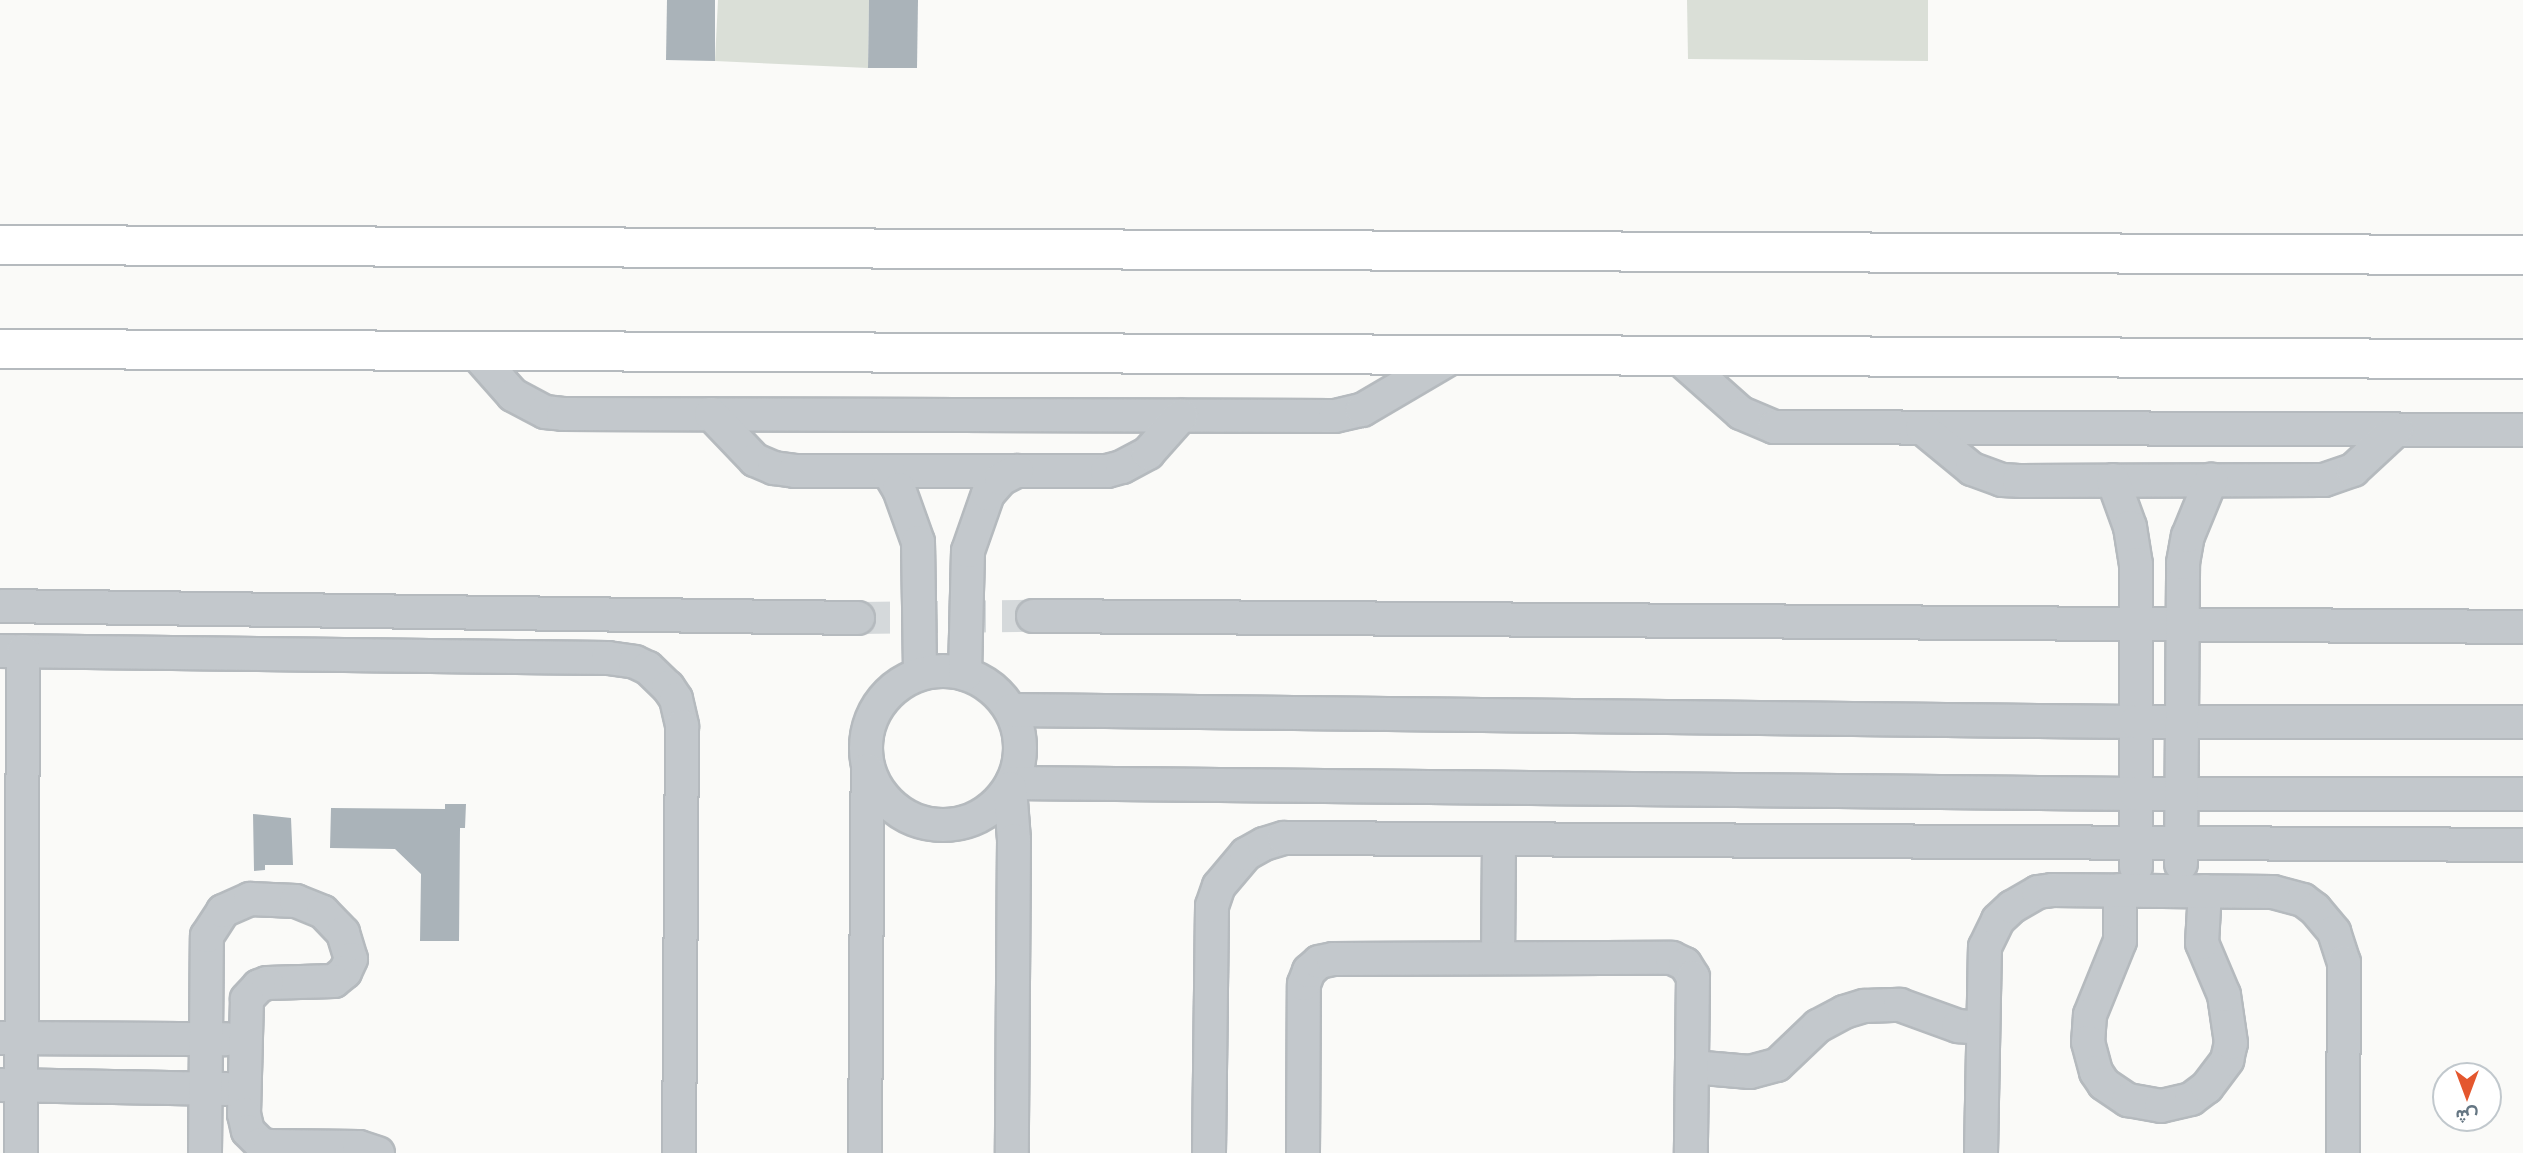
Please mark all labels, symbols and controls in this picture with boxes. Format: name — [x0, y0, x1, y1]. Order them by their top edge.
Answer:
north arrow — [2432, 1062, 2502, 1132]
text: ش — [2456, 1105, 2478, 1128]

